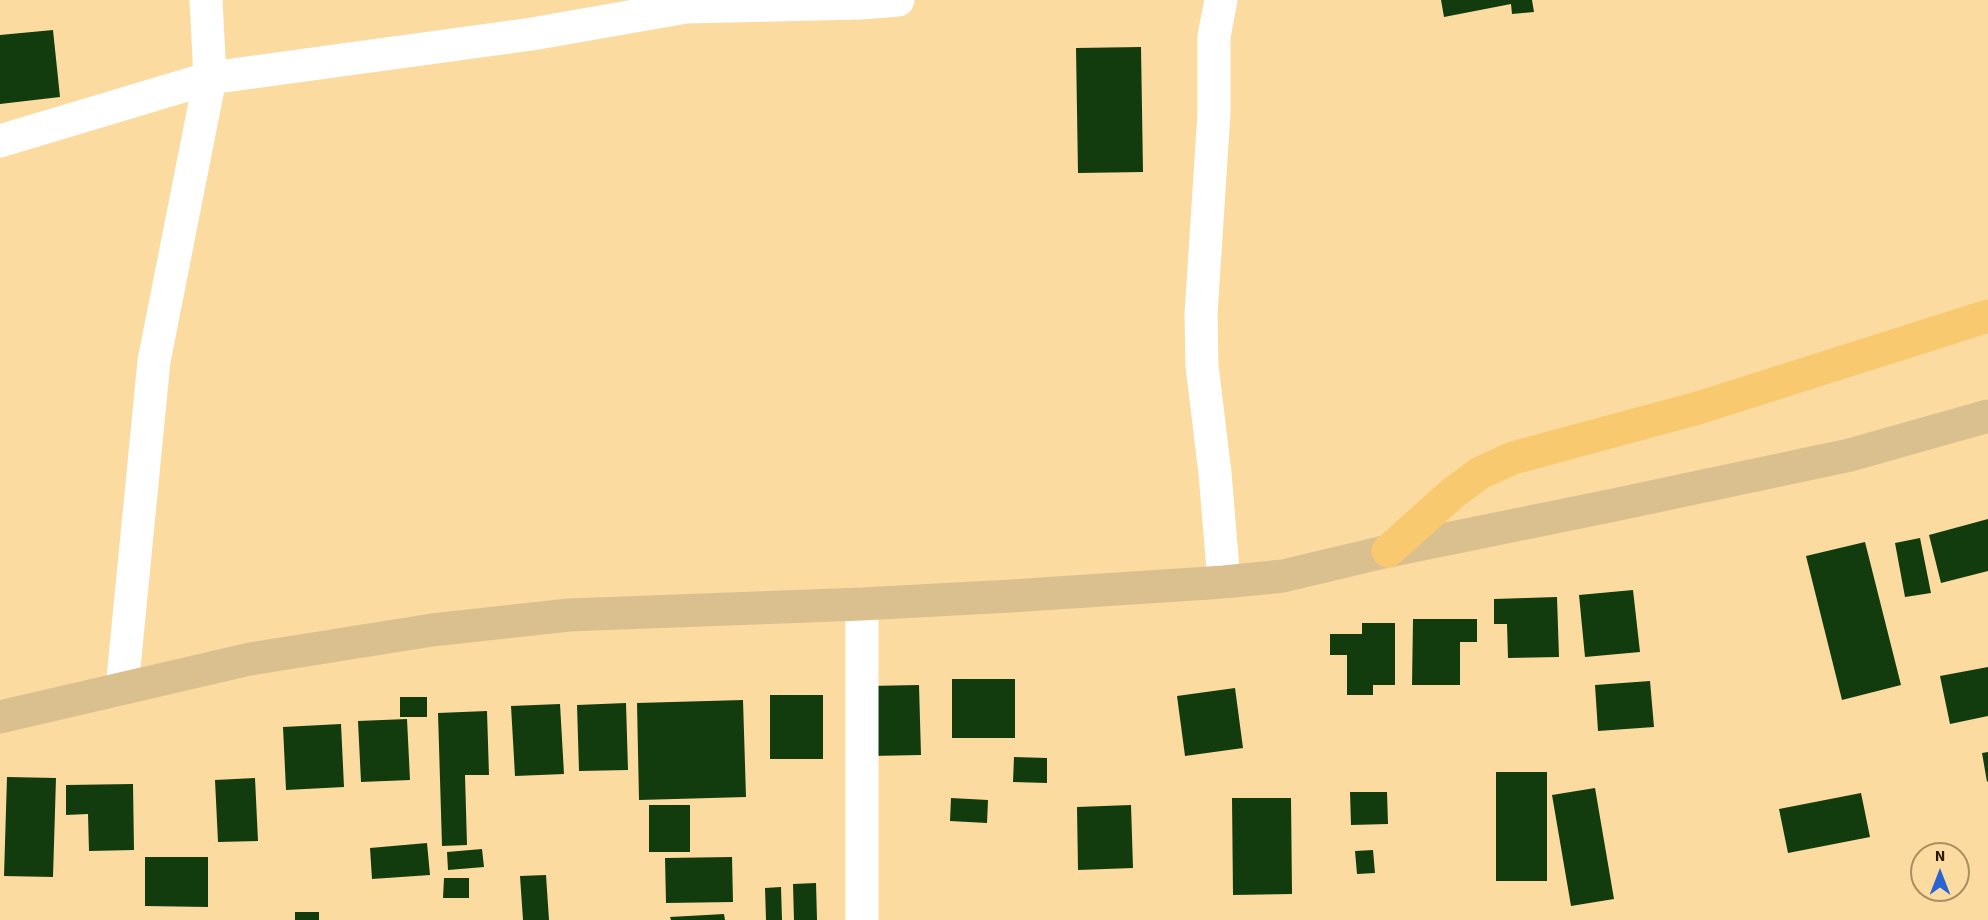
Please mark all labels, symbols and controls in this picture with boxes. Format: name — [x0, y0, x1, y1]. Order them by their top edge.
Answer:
north arrow — [1910, 842, 1970, 902]
text: N — [1935, 845, 1945, 867]

